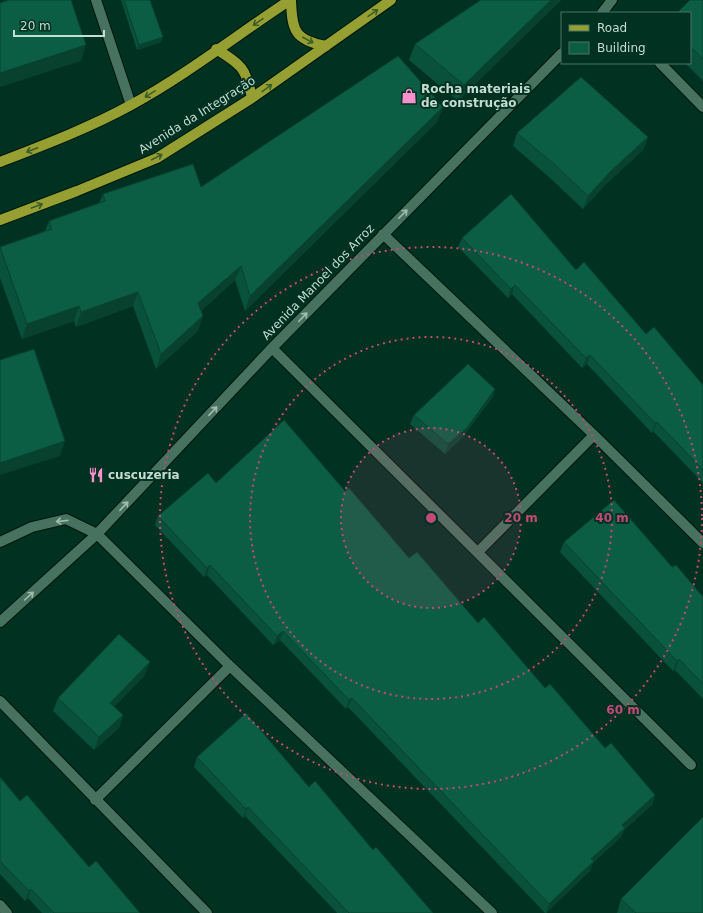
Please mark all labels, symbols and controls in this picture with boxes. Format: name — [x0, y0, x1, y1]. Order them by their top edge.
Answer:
one-way arrow — [367, 9, 378, 17]
scale bar — [14, 12, 104, 38]
legend — [561, 12, 691, 64]
one-way arrow — [252, 18, 263, 26]
text: 20 m — [20, 19, 51, 33]
text: Road — [597, 21, 627, 35]
one-way arrow — [302, 37, 314, 44]
text: Building — [597, 41, 646, 55]
street label: Avenida da Integração — [136, 73, 258, 157]
place label: Rocha materiais de construção — [421, 82, 530, 110]
one-way arrow — [261, 84, 272, 92]
shop icon: Rocha materiais de construção — [400, 87, 418, 105]
one-way arrow — [144, 90, 155, 98]
one-way arrow — [27, 146, 39, 154]
one-way arrow — [151, 153, 163, 161]
one-way arrow — [30, 202, 42, 210]
one-way arrow — [399, 209, 408, 219]
street label: Avenida Manoel dos Arroz — [259, 221, 377, 343]
one-way arrow — [298, 312, 308, 322]
one-way arrow — [208, 406, 218, 416]
restaurant icon: cuscuzeria — [87, 466, 105, 484]
place label: cuscuzeria — [108, 468, 180, 482]
one-way arrow — [119, 501, 128, 511]
centre of rings — [424, 511, 438, 525]
text: 20 m — [504, 511, 538, 525]
text: 40 m — [595, 511, 629, 525]
one-way arrow — [56, 517, 69, 525]
one-way arrow — [24, 592, 34, 601]
text: 60 m — [606, 703, 640, 717]

